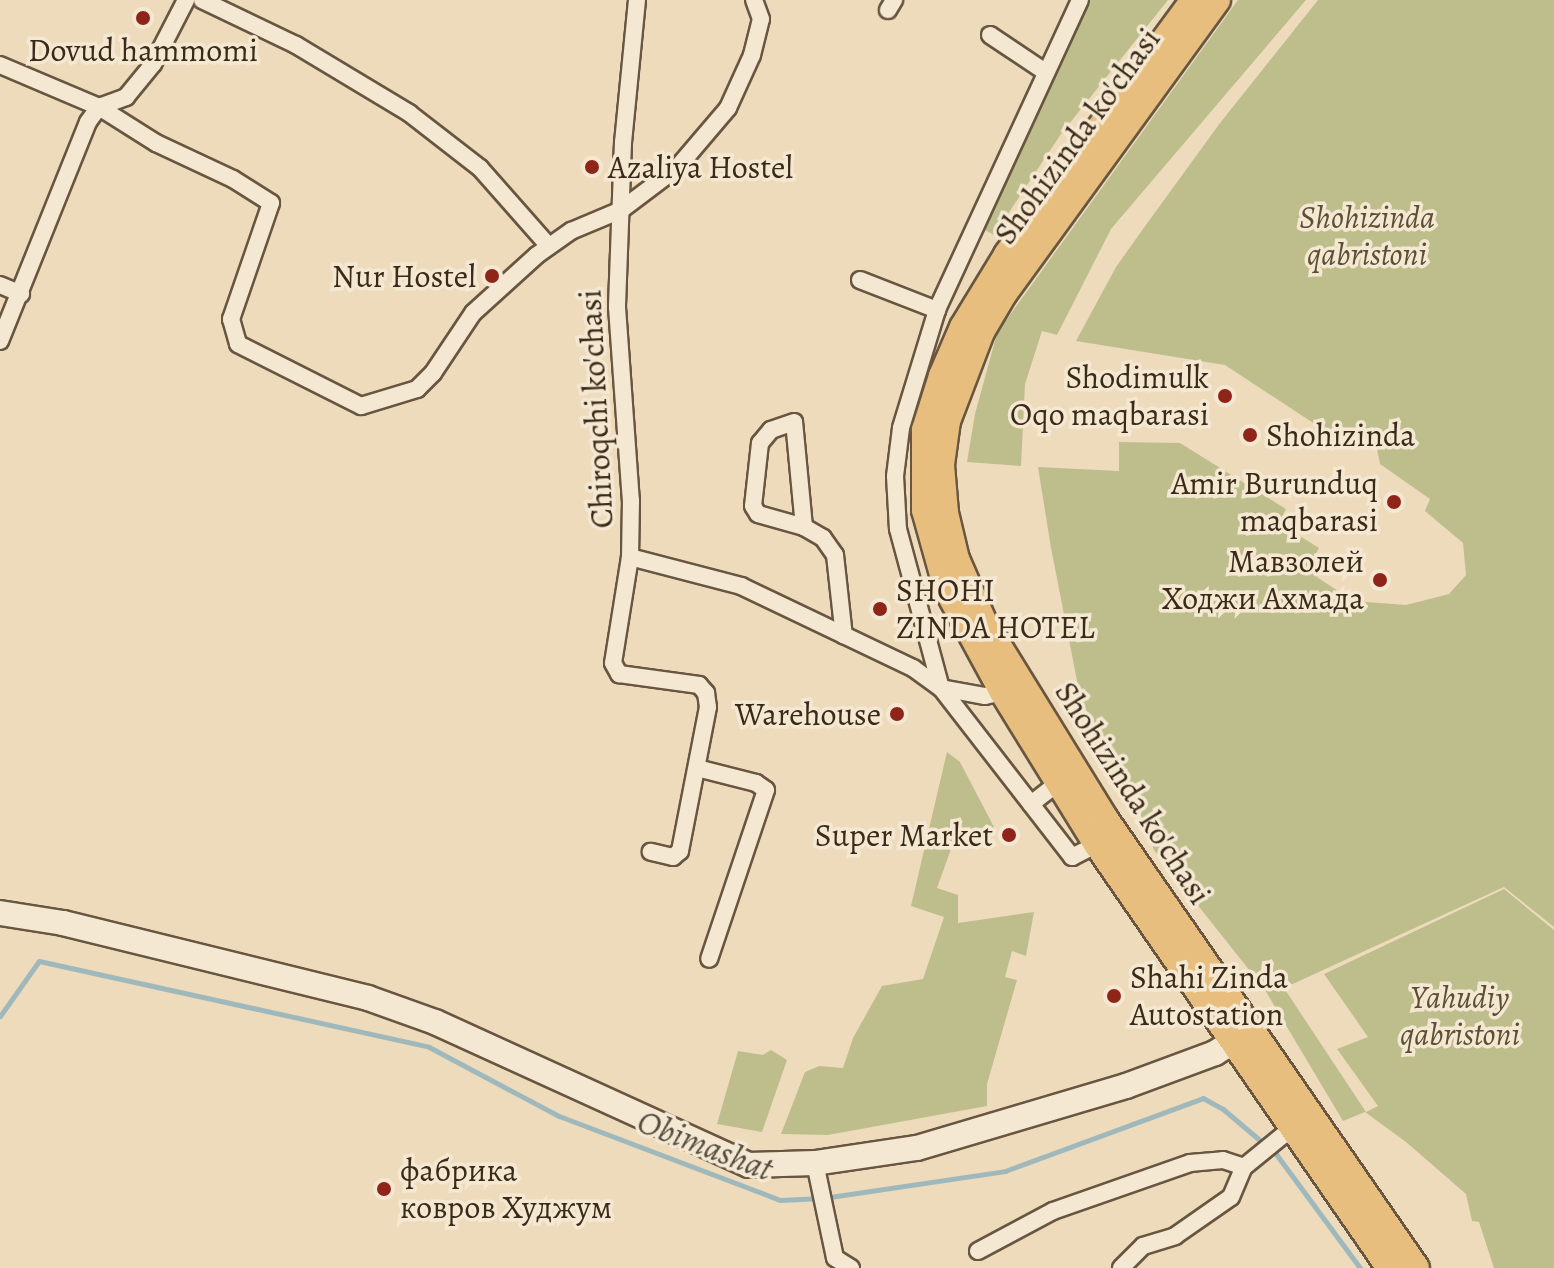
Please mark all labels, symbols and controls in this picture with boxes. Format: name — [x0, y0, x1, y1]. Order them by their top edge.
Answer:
marker: Dovud hammomi — [134, 9, 152, 27]
street label: Shohizinda ko'chasi — [986, 20, 1168, 252]
place label: Dovud hammomi — [28, 31, 258, 69]
place label: Azaliya Hostel — [608, 148, 793, 186]
marker: Azaliya Hostel — [583, 158, 601, 176]
park label: Shohizinda qabristoni — [1299, 199, 1435, 274]
place label: Nur Hostel — [332, 257, 476, 295]
marker: Nur Hostel — [483, 267, 501, 285]
street label: Chiroqchi ko'chasi — [571, 289, 621, 529]
place label: Shodimulk Oqo maqbarasi — [1010, 359, 1209, 434]
marker: Shodimulk Oqo maqbarasi — [1216, 387, 1234, 405]
place label: Shohizinda — [1266, 416, 1415, 454]
marker: Shohizinda — [1241, 426, 1259, 444]
place label: Amir Burunduq maqbarasi — [1171, 465, 1378, 540]
marker: Amir Burunduq maqbarasi — [1385, 493, 1403, 511]
place label: Мавзолей Ходжи Ахмада — [1162, 543, 1364, 618]
marker: Мавзолей Ходжи Ахмада — [1371, 571, 1389, 589]
place label: SHOHI ZINDA HOTEL — [896, 572, 1094, 647]
marker: SHOHI ZINDA HOTEL — [871, 600, 889, 618]
street label: Shohizinda ko'chasi — [1047, 674, 1219, 912]
place label: Warehouse — [735, 695, 881, 733]
marker: Warehouse — [888, 705, 906, 723]
place label: Super Market — [815, 816, 993, 854]
marker: Super Market — [1000, 826, 1018, 844]
place label: Shahi Zinda Autostation — [1130, 959, 1288, 1034]
park label: Yahudiy qabristoni — [1400, 979, 1520, 1054]
marker: Shahi Zinda Autostation — [1105, 987, 1123, 1005]
water label: Obimashat — [632, 1101, 778, 1189]
place label: фабрика ковров Худжум — [400, 1152, 612, 1227]
marker: фабрика ковров Худжум — [375, 1180, 393, 1198]

